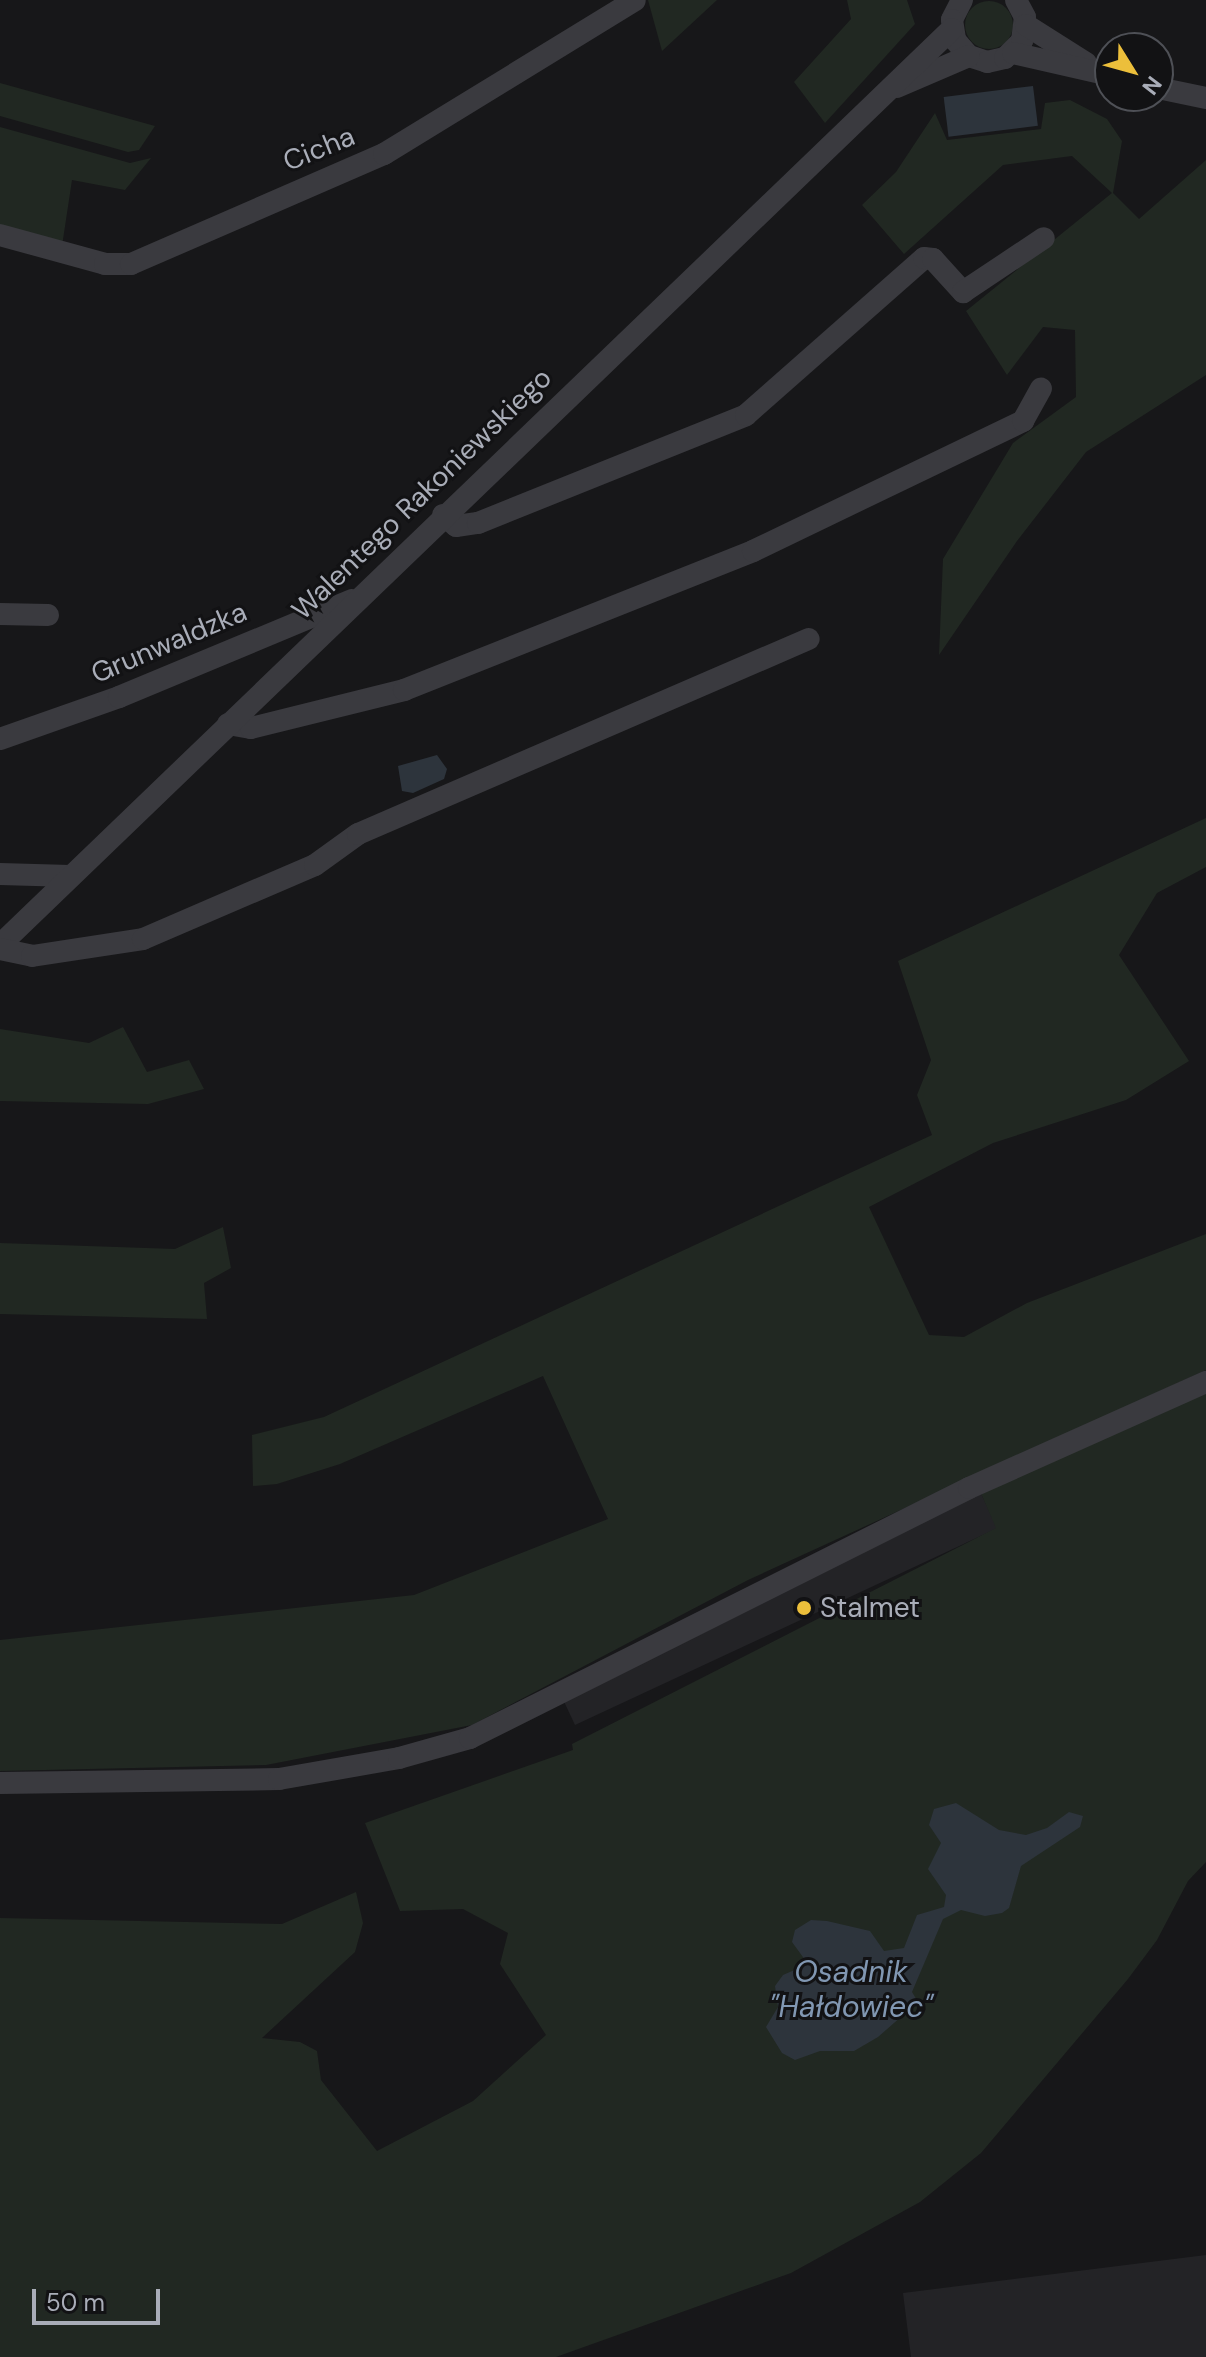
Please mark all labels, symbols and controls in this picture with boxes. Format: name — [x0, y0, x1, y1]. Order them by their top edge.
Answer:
north arrow — [1094, 32, 1174, 112]
text: N — [1136, 70, 1168, 101]
street label: Cicha — [278, 120, 360, 178]
street label: Walentego Rakoniewskiego — [285, 361, 559, 627]
street label: Grunwaldzka — [86, 595, 252, 691]
place label: Stalmet — [820, 1591, 920, 1625]
marker: Stalmet — [795, 1599, 813, 1617]
water label: Osadnik "Hałdowiec" — [769, 1954, 933, 2024]
scale bar — [36, 2273, 164, 2323]
text: 50 m — [46, 2287, 105, 2318]

